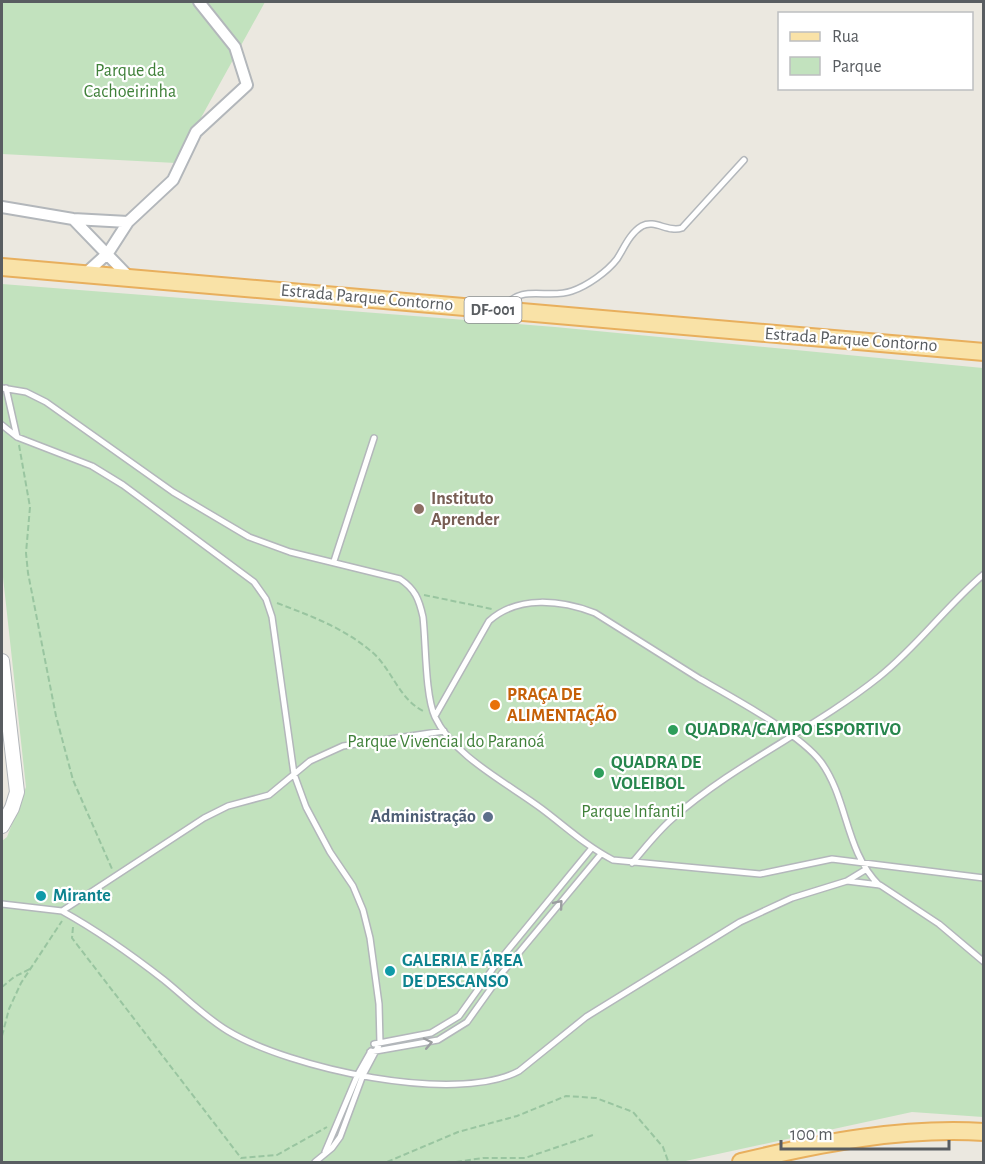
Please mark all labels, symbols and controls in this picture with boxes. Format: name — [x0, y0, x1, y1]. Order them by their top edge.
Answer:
legend — [778, 12, 973, 90]
text: Rua — [832, 28, 859, 46]
text: Parque — [832, 58, 881, 76]
park label: Parque da Cachoeirinha — [84, 62, 176, 101]
street label: Estrada Parque Contorno — [280, 281, 454, 315]
road number: DF-001 — [464, 297, 522, 323]
street label: Estrada Parque Contorno — [764, 325, 938, 355]
place label: Instituto Aprender — [431, 490, 500, 529]
marker: Instituto Aprender — [412, 502, 426, 516]
place label: PRAÇA DE ALIMENTAÇÃO — [507, 686, 617, 725]
marker: PRAÇA DE ALIMENTAÇÃO — [488, 698, 502, 712]
place label: QUADRA/CAMPO ESPORTIVO — [685, 721, 901, 739]
marker: QUADRA/CAMPO ESPORTIVO — [666, 723, 680, 737]
park label: Parque Vivencial do Paranoá — [347, 733, 545, 751]
place label: QUADRA DE VOLEIBOL — [611, 754, 701, 793]
marker: QUADRA DE VOLEIBOL — [592, 766, 606, 780]
park label: Parque Infantil — [581, 803, 685, 821]
place label: Administração — [371, 808, 476, 826]
marker: Administração — [481, 810, 495, 824]
place label: Mirante — [53, 887, 111, 905]
marker: Mirante — [34, 889, 48, 903]
one-way arrow — [552, 900, 563, 911]
place label: GALERIA E ÁREA DE DESCANSO — [402, 949, 523, 991]
marker: GALERIA E ÁREA DE DESCANSO — [383, 964, 397, 978]
one-way arrow — [423, 1037, 433, 1050]
scale bar — [781, 1113, 949, 1151]
text: 100 m — [790, 1126, 833, 1144]

